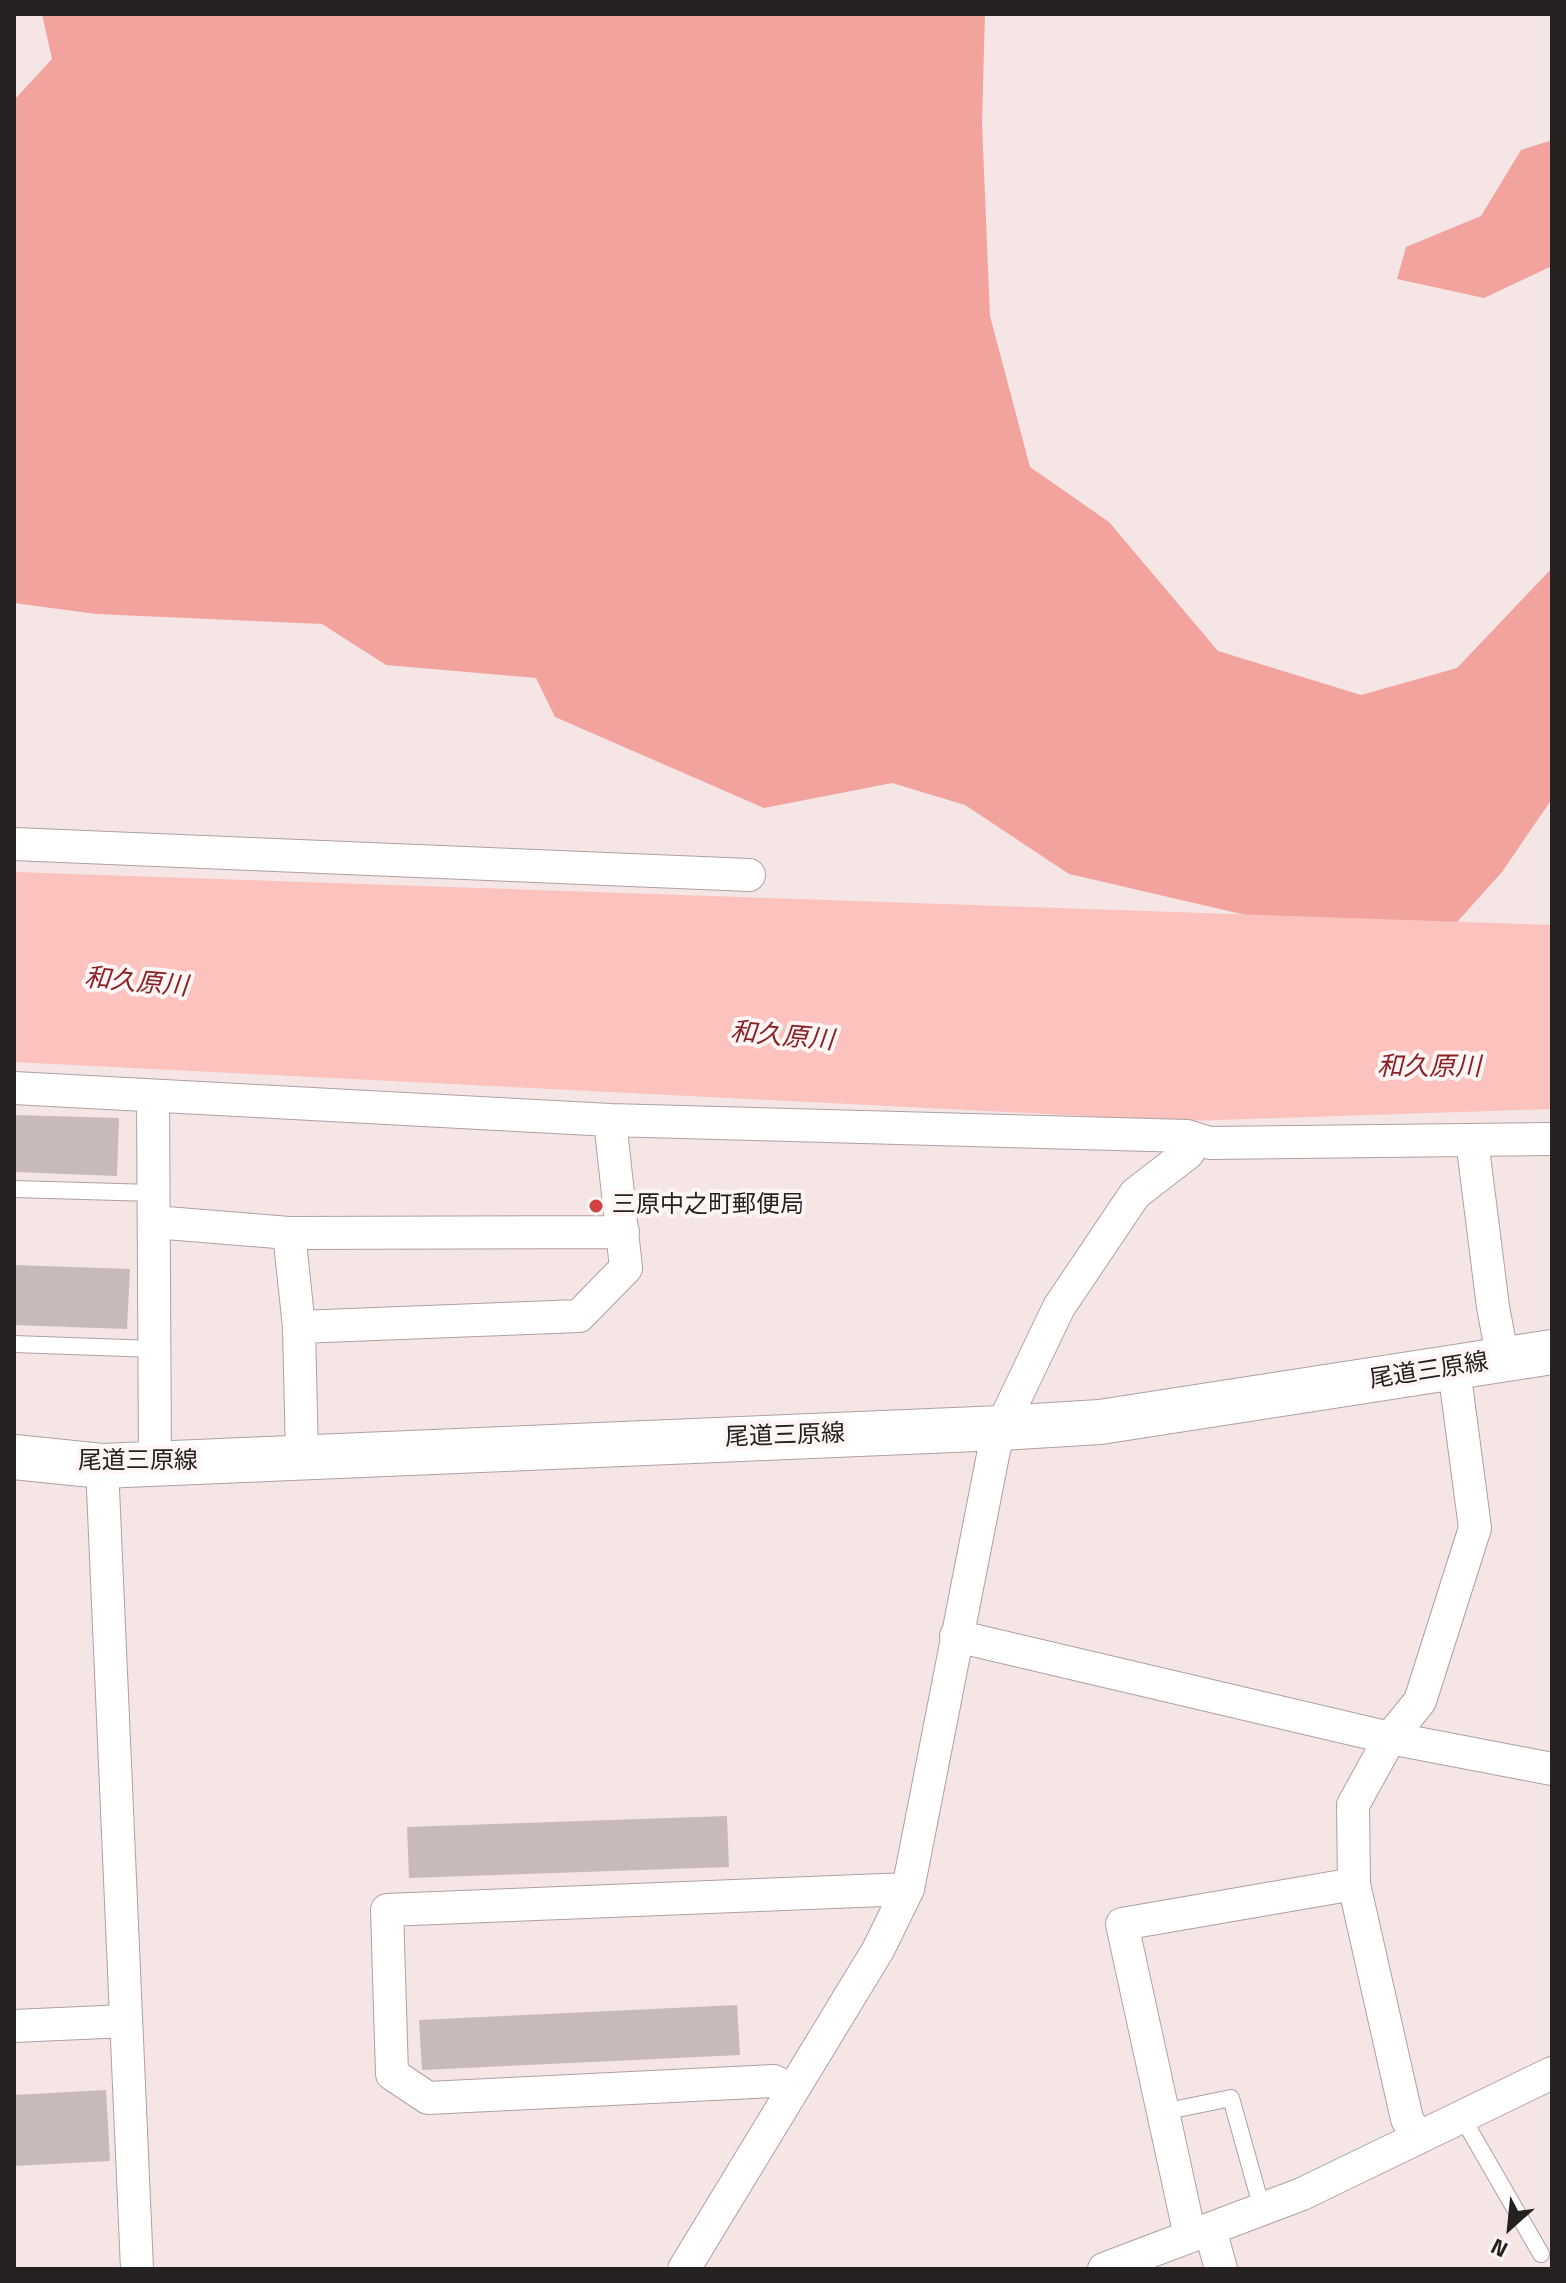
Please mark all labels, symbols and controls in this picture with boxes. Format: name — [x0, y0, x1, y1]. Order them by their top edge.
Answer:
water label: 和久原川 — [83, 964, 189, 1004]
water label: 和久原川 — [729, 1018, 835, 1058]
water label: 和久原川 — [1377, 1053, 1481, 1085]
place label: 三原中之町郵便局 — [612, 1192, 804, 1220]
marker: 三原中之町郵便局 — [587, 1197, 605, 1215]
street label: 尾道三原線 — [1367, 1348, 1491, 1396]
street label: 尾道三原線 — [725, 1421, 845, 1453]
street label: 尾道三原線 — [78, 1448, 198, 1476]
north arrow — [1470, 2187, 1550, 2267]
text: N — [1485, 2230, 1514, 2267]

